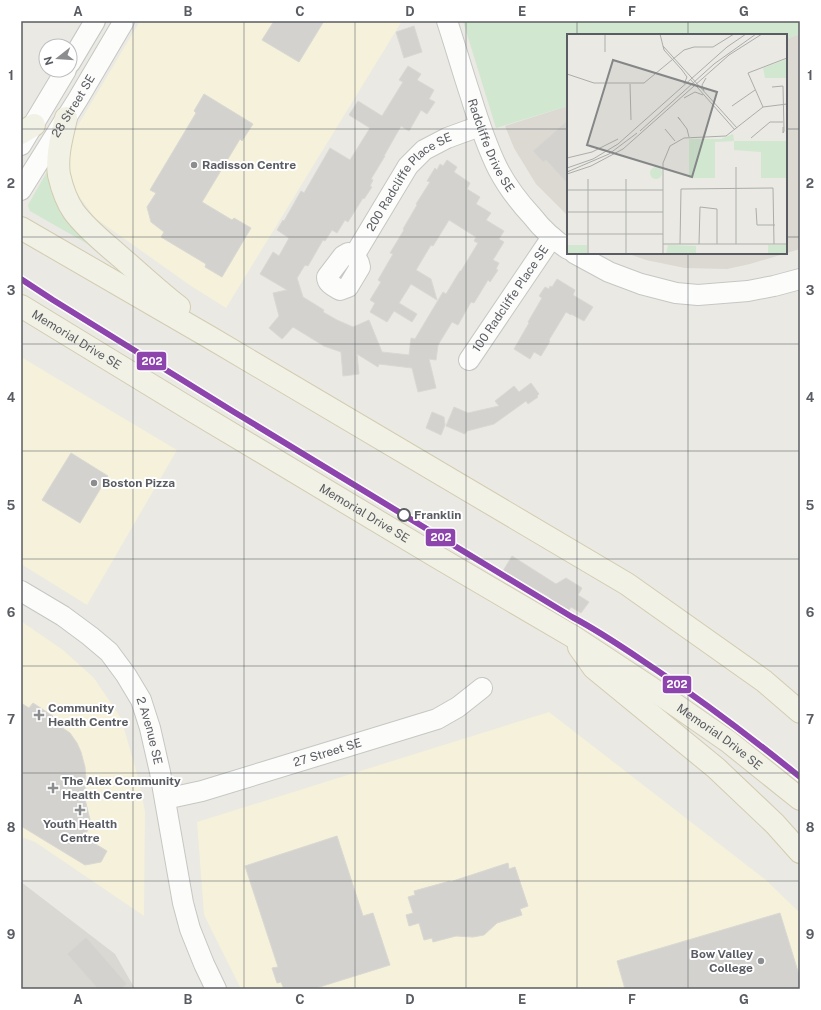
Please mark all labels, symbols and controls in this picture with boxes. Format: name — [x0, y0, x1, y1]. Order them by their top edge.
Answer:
text: A — [73, 4, 83, 19]
text: B — [184, 4, 193, 19]
text: C — [295, 4, 305, 19]
text: D — [405, 4, 415, 19]
text: E — [518, 4, 526, 19]
text: F — [628, 4, 636, 19]
text: G — [739, 4, 749, 19]
inset map — [567, 34, 787, 254]
north arrow — [38, 38, 78, 78]
text: N — [41, 55, 55, 67]
text: 1 — [8, 68, 14, 83]
text: 1 — [807, 68, 813, 83]
street label: 28 Street SE — [49, 72, 98, 140]
street label: Radcliffe Drive SE — [465, 97, 517, 195]
street label: 200 Radcliffe Place SE — [363, 130, 454, 234]
place label: Radisson Centre — [202, 158, 296, 172]
marker: Radisson Centre — [189, 160, 199, 170]
text: 2 — [7, 176, 15, 191]
text: 2 — [806, 176, 814, 191]
street label: 100 Radcliffe Place SE — [469, 243, 551, 355]
text: 3 — [7, 283, 16, 298]
text: 3 — [806, 283, 815, 298]
street label: Memorial Drive SE — [29, 307, 124, 372]
line badge: 202 — [136, 351, 167, 371]
text: 202 — [141, 355, 163, 367]
text: 4 — [7, 390, 16, 405]
text: 4 — [806, 390, 815, 405]
place label: Boston Pizza — [102, 476, 175, 490]
marker: Boston Pizza — [89, 478, 99, 488]
street label: Memorial Drive SE — [317, 481, 412, 546]
text: 5 — [7, 498, 16, 513]
text: 5 — [806, 498, 815, 513]
marker: Franklin — [397, 508, 411, 522]
place label: Franklin — [414, 508, 461, 522]
line badge: 202 — [425, 528, 456, 547]
text: 202 — [430, 531, 452, 543]
text: 6 — [7, 605, 16, 620]
text: 6 — [806, 605, 815, 620]
line badge: 202 — [662, 675, 692, 694]
text: 202 — [666, 678, 688, 690]
street label: 2 Avenue SE — [133, 695, 165, 766]
place label: Community Health Centre — [48, 701, 128, 729]
street label: Memorial Drive SE — [674, 701, 765, 773]
marker: Community Health Centre — [33, 709, 45, 721]
text: 7 — [7, 712, 15, 727]
text: 7 — [806, 712, 814, 727]
street label: 27 Street SE — [291, 736, 363, 770]
place label: The Alex Community Health Centre — [62, 774, 181, 802]
marker: The Alex Community Health Centre — [47, 782, 59, 794]
marker: Youth Health Centre — [74, 804, 86, 816]
place label: Youth Health Centre — [43, 817, 117, 845]
text: 8 — [7, 820, 16, 835]
text: 8 — [806, 820, 815, 835]
text: 9 — [7, 927, 15, 942]
text: 9 — [806, 927, 814, 942]
place label: Bow Valley College — [691, 947, 753, 975]
marker: Bow Valley College — [756, 956, 766, 966]
text: A — [73, 992, 83, 1007]
text: B — [184, 992, 193, 1007]
text: C — [295, 992, 305, 1007]
text: D — [405, 992, 415, 1007]
text: E — [518, 992, 526, 1007]
text: F — [628, 992, 636, 1007]
text: G — [739, 992, 749, 1007]

